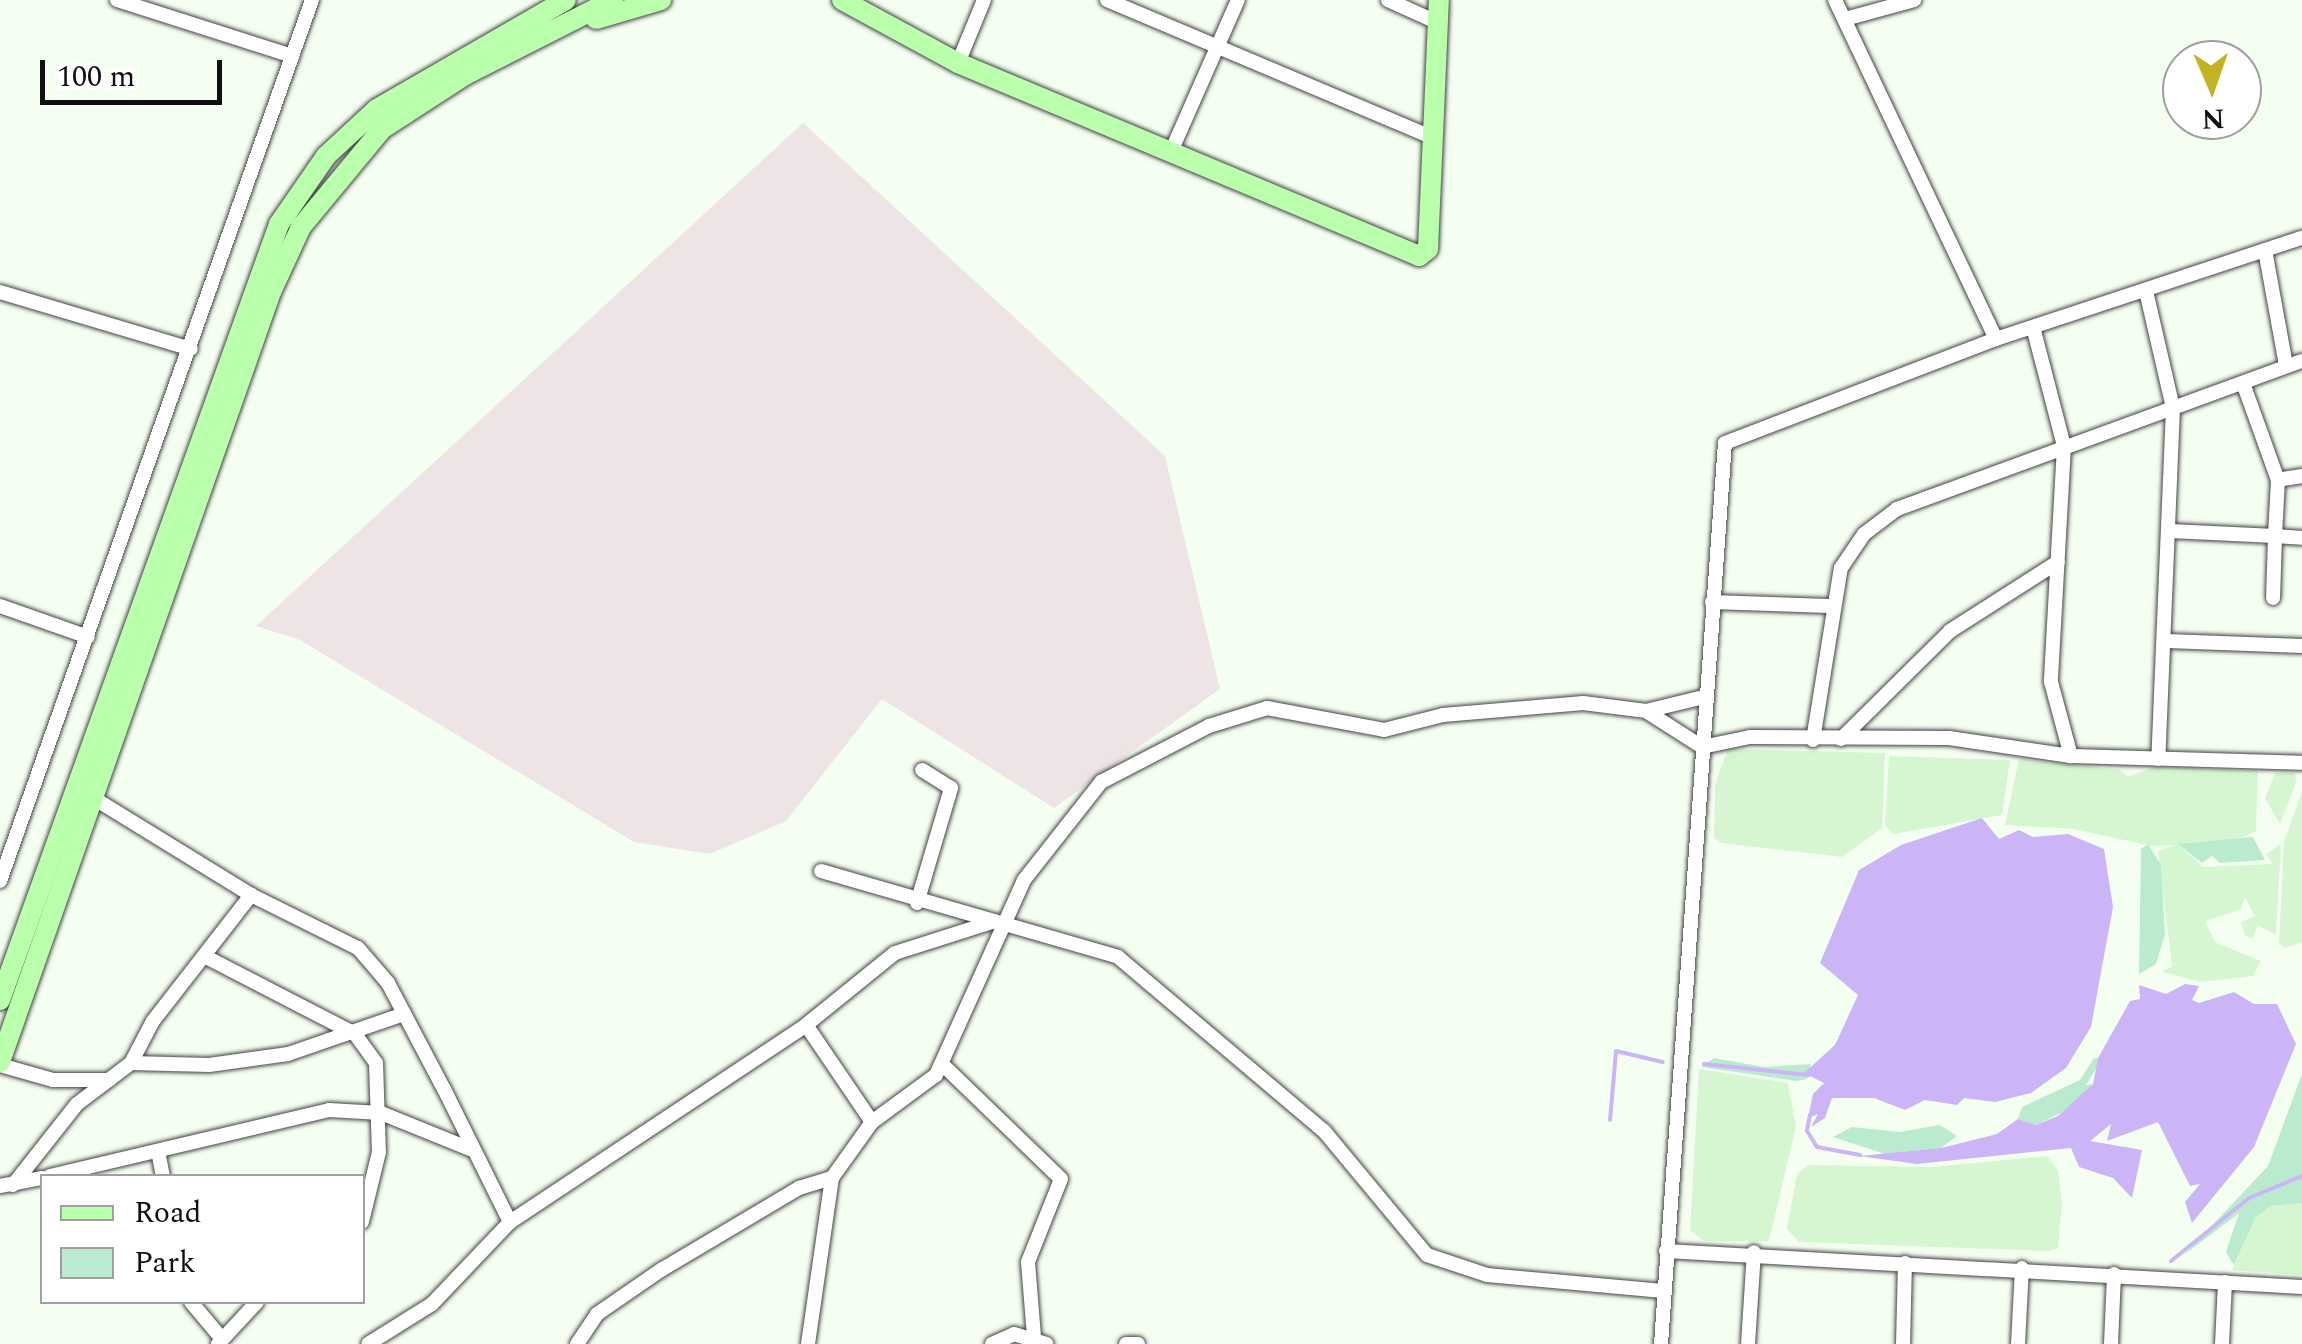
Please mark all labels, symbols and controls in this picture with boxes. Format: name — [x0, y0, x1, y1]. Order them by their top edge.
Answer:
scale bar — [45, 40, 228, 102]
north arrow — [2162, 40, 2262, 140]
text: 100 m — [57, 54, 135, 100]
text: N — [2201, 97, 2225, 140]
legend — [40, 1174, 365, 1304]
text: Road — [134, 1190, 202, 1236]
text: Park — [134, 1240, 196, 1286]

